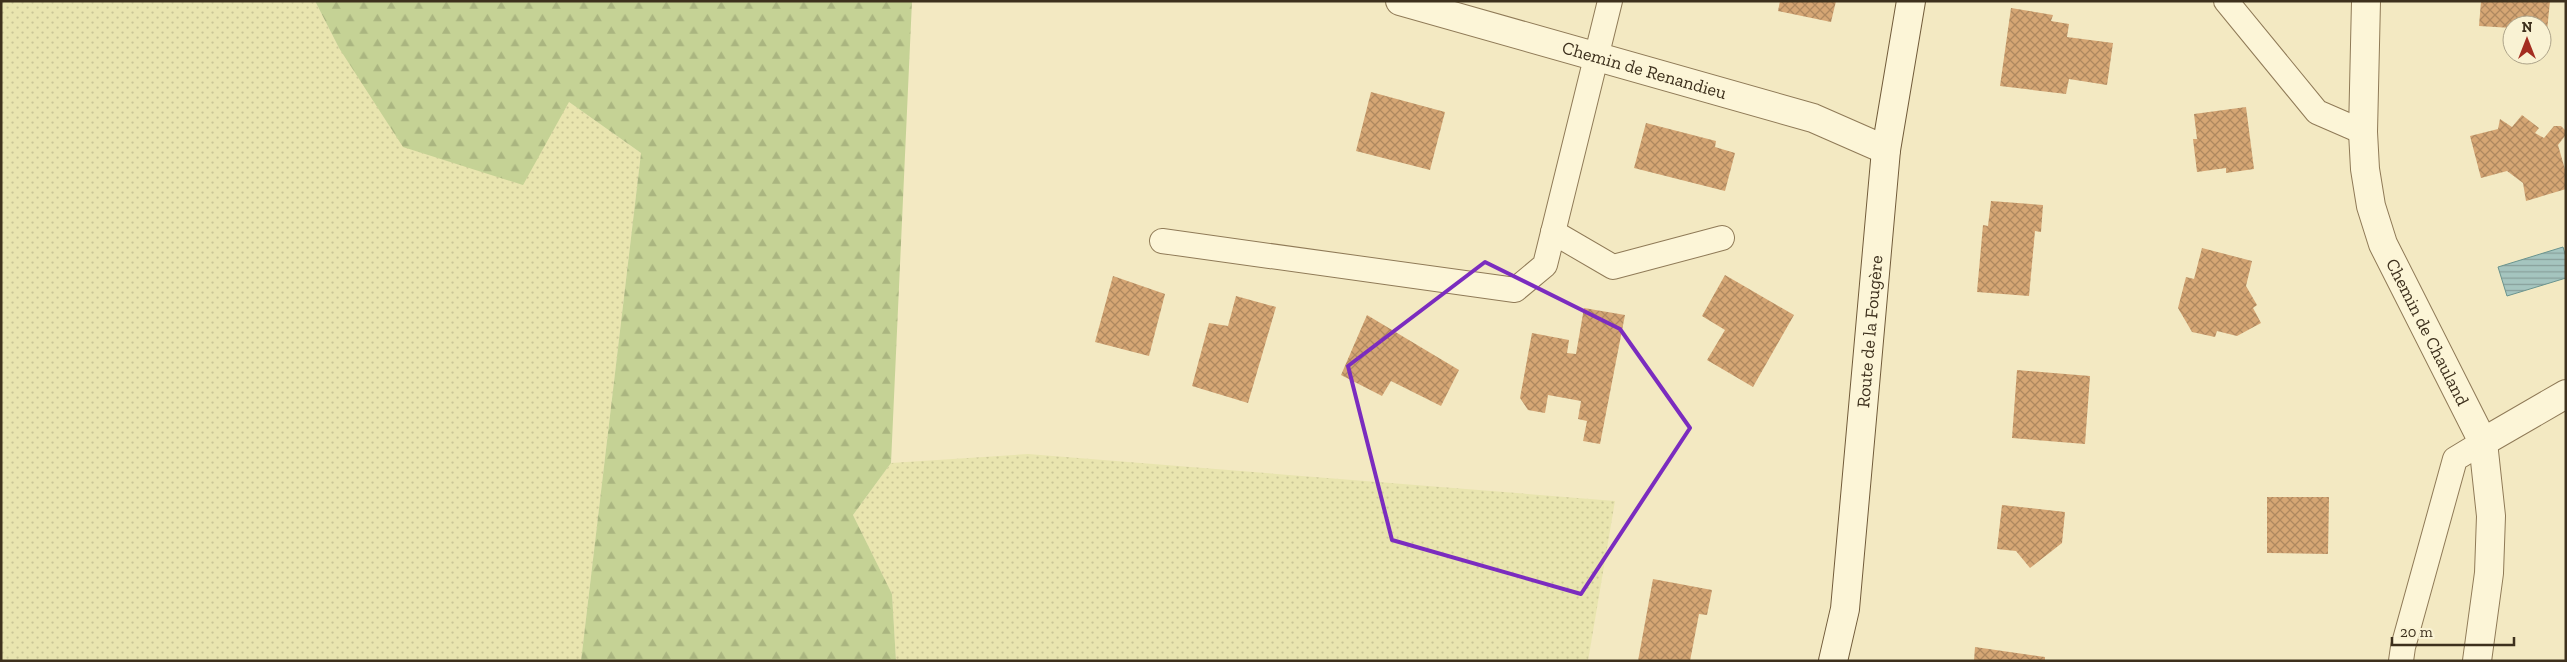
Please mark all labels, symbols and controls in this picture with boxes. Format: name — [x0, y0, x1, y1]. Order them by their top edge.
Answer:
north arrow — [2502, 15, 2552, 65]
text: N — [2522, 19, 2533, 36]
street label: Chemin de Renandieu — [1560, 36, 1729, 104]
street label: Route de la Fougère — [1852, 254, 1888, 409]
street label: Chemin de Chauland — [2381, 255, 2474, 409]
scale bar — [2392, 614, 2514, 646]
text: 20 m — [2400, 623, 2433, 641]

